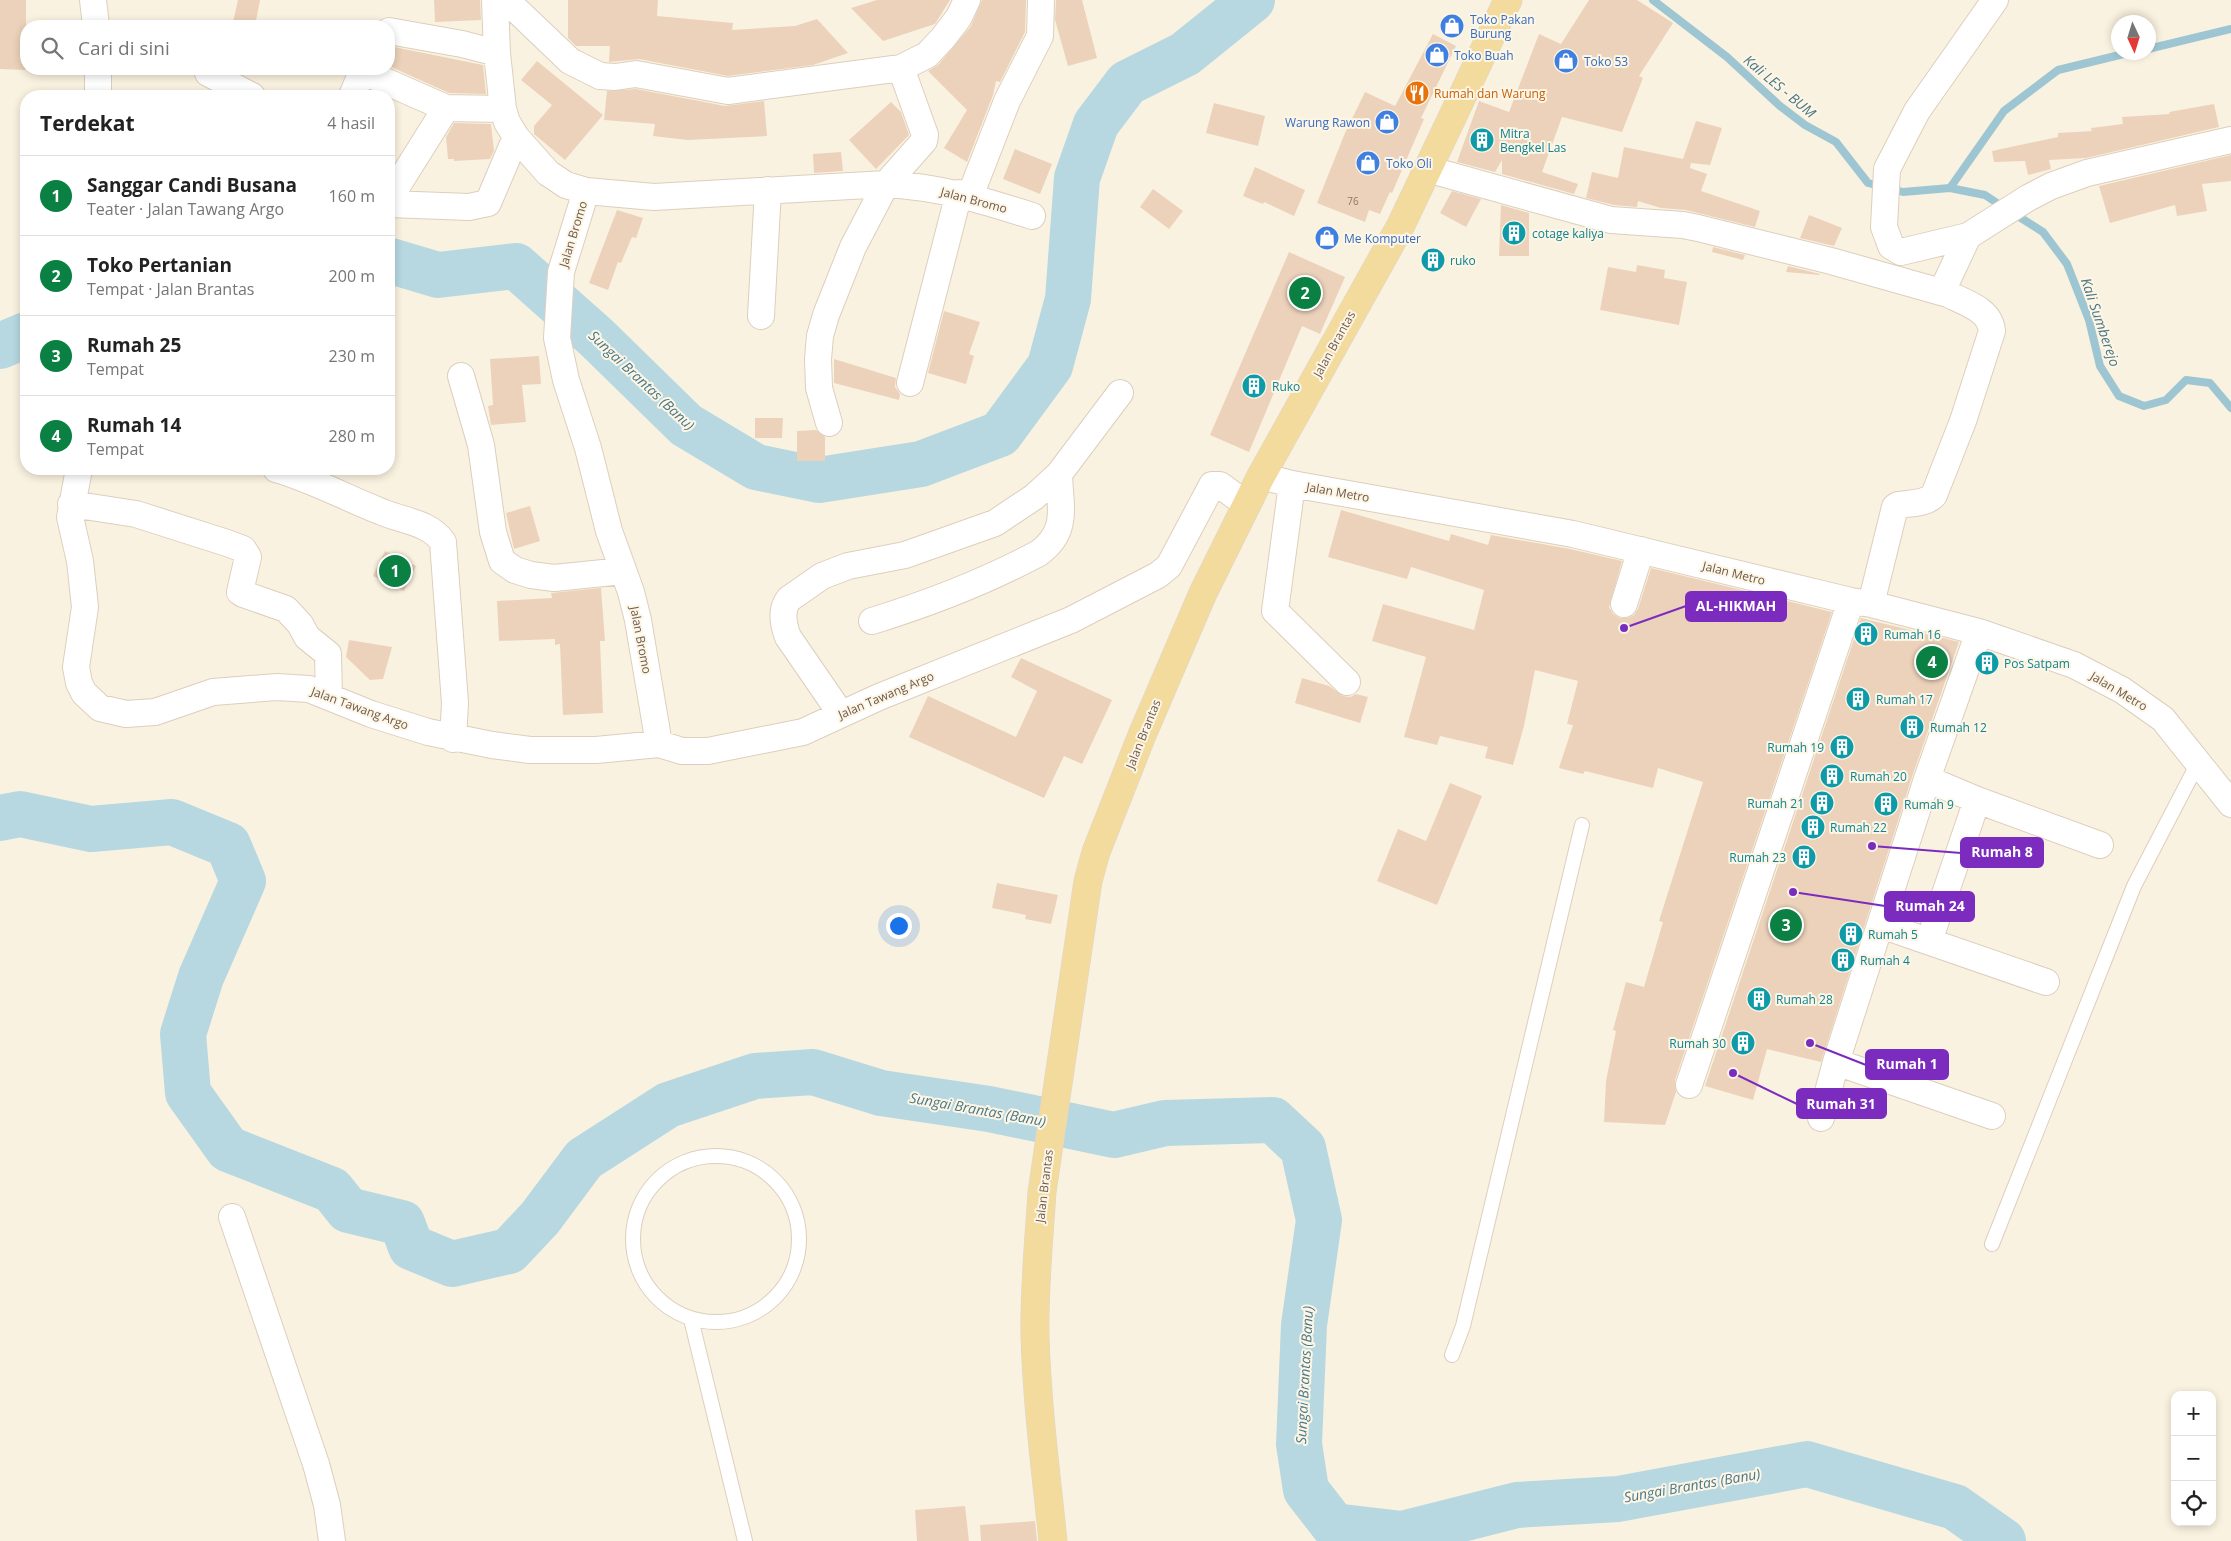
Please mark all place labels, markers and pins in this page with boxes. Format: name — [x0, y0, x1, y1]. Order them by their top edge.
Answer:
place label: Toko Pakan Burung — [1470, 11, 1535, 42]
shop icon: Toko Pakan Burung — [1439, 13, 1465, 39]
shop icon: Toko Buah — [1424, 42, 1450, 68]
place label: Toko Buah — [1454, 47, 1514, 64]
shop icon: Toko 53 — [1553, 48, 1579, 74]
place label: Toko 53 — [1584, 53, 1628, 70]
restaurant icon: Rumah dan Warung — [1404, 80, 1430, 106]
place label: Rumah dan Warung — [1434, 85, 1546, 102]
shop icon: Warung Rawon — [1374, 109, 1400, 135]
place label: Warung Rawon — [1285, 114, 1370, 131]
place label: Mitra Bengkel Las — [1500, 125, 1566, 156]
building icon: Mitra Bengkel Las — [1469, 127, 1495, 153]
shop icon: Toko Oli — [1355, 150, 1381, 176]
place label: Toko Oli — [1386, 155, 1432, 172]
building icon: cotage kaliya — [1501, 220, 1527, 246]
shop icon: Me Komputer — [1314, 225, 1340, 251]
place label: cotage kaliya — [1532, 225, 1604, 242]
place label: Me Komputer — [1344, 230, 1421, 247]
building icon: ruko — [1420, 247, 1446, 273]
place label: ruko — [1450, 252, 1476, 269]
pin: 2 — [1289, 274, 1321, 312]
building icon: Ruko — [1241, 373, 1267, 399]
place label: Ruko — [1272, 378, 1300, 395]
pin: 1 — [379, 552, 411, 590]
callout: AL-HIKMAH — [1686, 592, 1786, 621]
building icon: Rumah 16 — [1853, 621, 1879, 647]
place label: Rumah 16 — [1884, 626, 1941, 643]
pin: 4 — [1916, 643, 1948, 681]
building icon: Pos Satpam — [1974, 650, 2000, 676]
place label: Pos Satpam — [2004, 655, 2070, 672]
building icon: Rumah 17 — [1845, 686, 1871, 712]
place label: Rumah 17 — [1876, 691, 1933, 708]
building icon: Rumah 12 — [1899, 714, 1925, 740]
place label: Rumah 12 — [1930, 719, 1987, 736]
building icon: Rumah 19 — [1829, 734, 1855, 760]
place label: Rumah 19 — [1767, 739, 1824, 756]
building icon: Rumah 20 — [1819, 763, 1845, 789]
place label: Rumah 20 — [1850, 768, 1907, 785]
building icon: Rumah 21 — [1809, 790, 1835, 816]
building icon: Rumah 9 — [1873, 791, 1899, 817]
place label: Rumah 21 — [1747, 795, 1804, 812]
place label: Rumah 9 — [1904, 796, 1954, 813]
building icon: Rumah 22 — [1800, 814, 1826, 840]
place label: Rumah 22 — [1830, 819, 1887, 836]
callout: Rumah 8 — [1961, 838, 2043, 867]
building icon: Rumah 23 — [1791, 844, 1817, 870]
place label: Rumah 23 — [1729, 849, 1786, 866]
callout: Rumah 24 — [1885, 892, 1974, 921]
pin: 3 — [1770, 906, 1802, 944]
building icon: Rumah 5 — [1838, 921, 1864, 947]
place label: Rumah 5 — [1868, 926, 1918, 943]
building icon: Rumah 4 — [1830, 947, 1856, 973]
place label: Rumah 4 — [1860, 952, 1910, 969]
building icon: Rumah 28 — [1746, 986, 1772, 1012]
place label: Rumah 28 — [1776, 991, 1833, 1008]
building icon: Rumah 30 — [1730, 1030, 1756, 1056]
place label: Rumah 30 — [1669, 1035, 1726, 1052]
callout: Rumah 1 — [1866, 1050, 1948, 1079]
callout: Rumah 31 — [1797, 1089, 1886, 1118]

